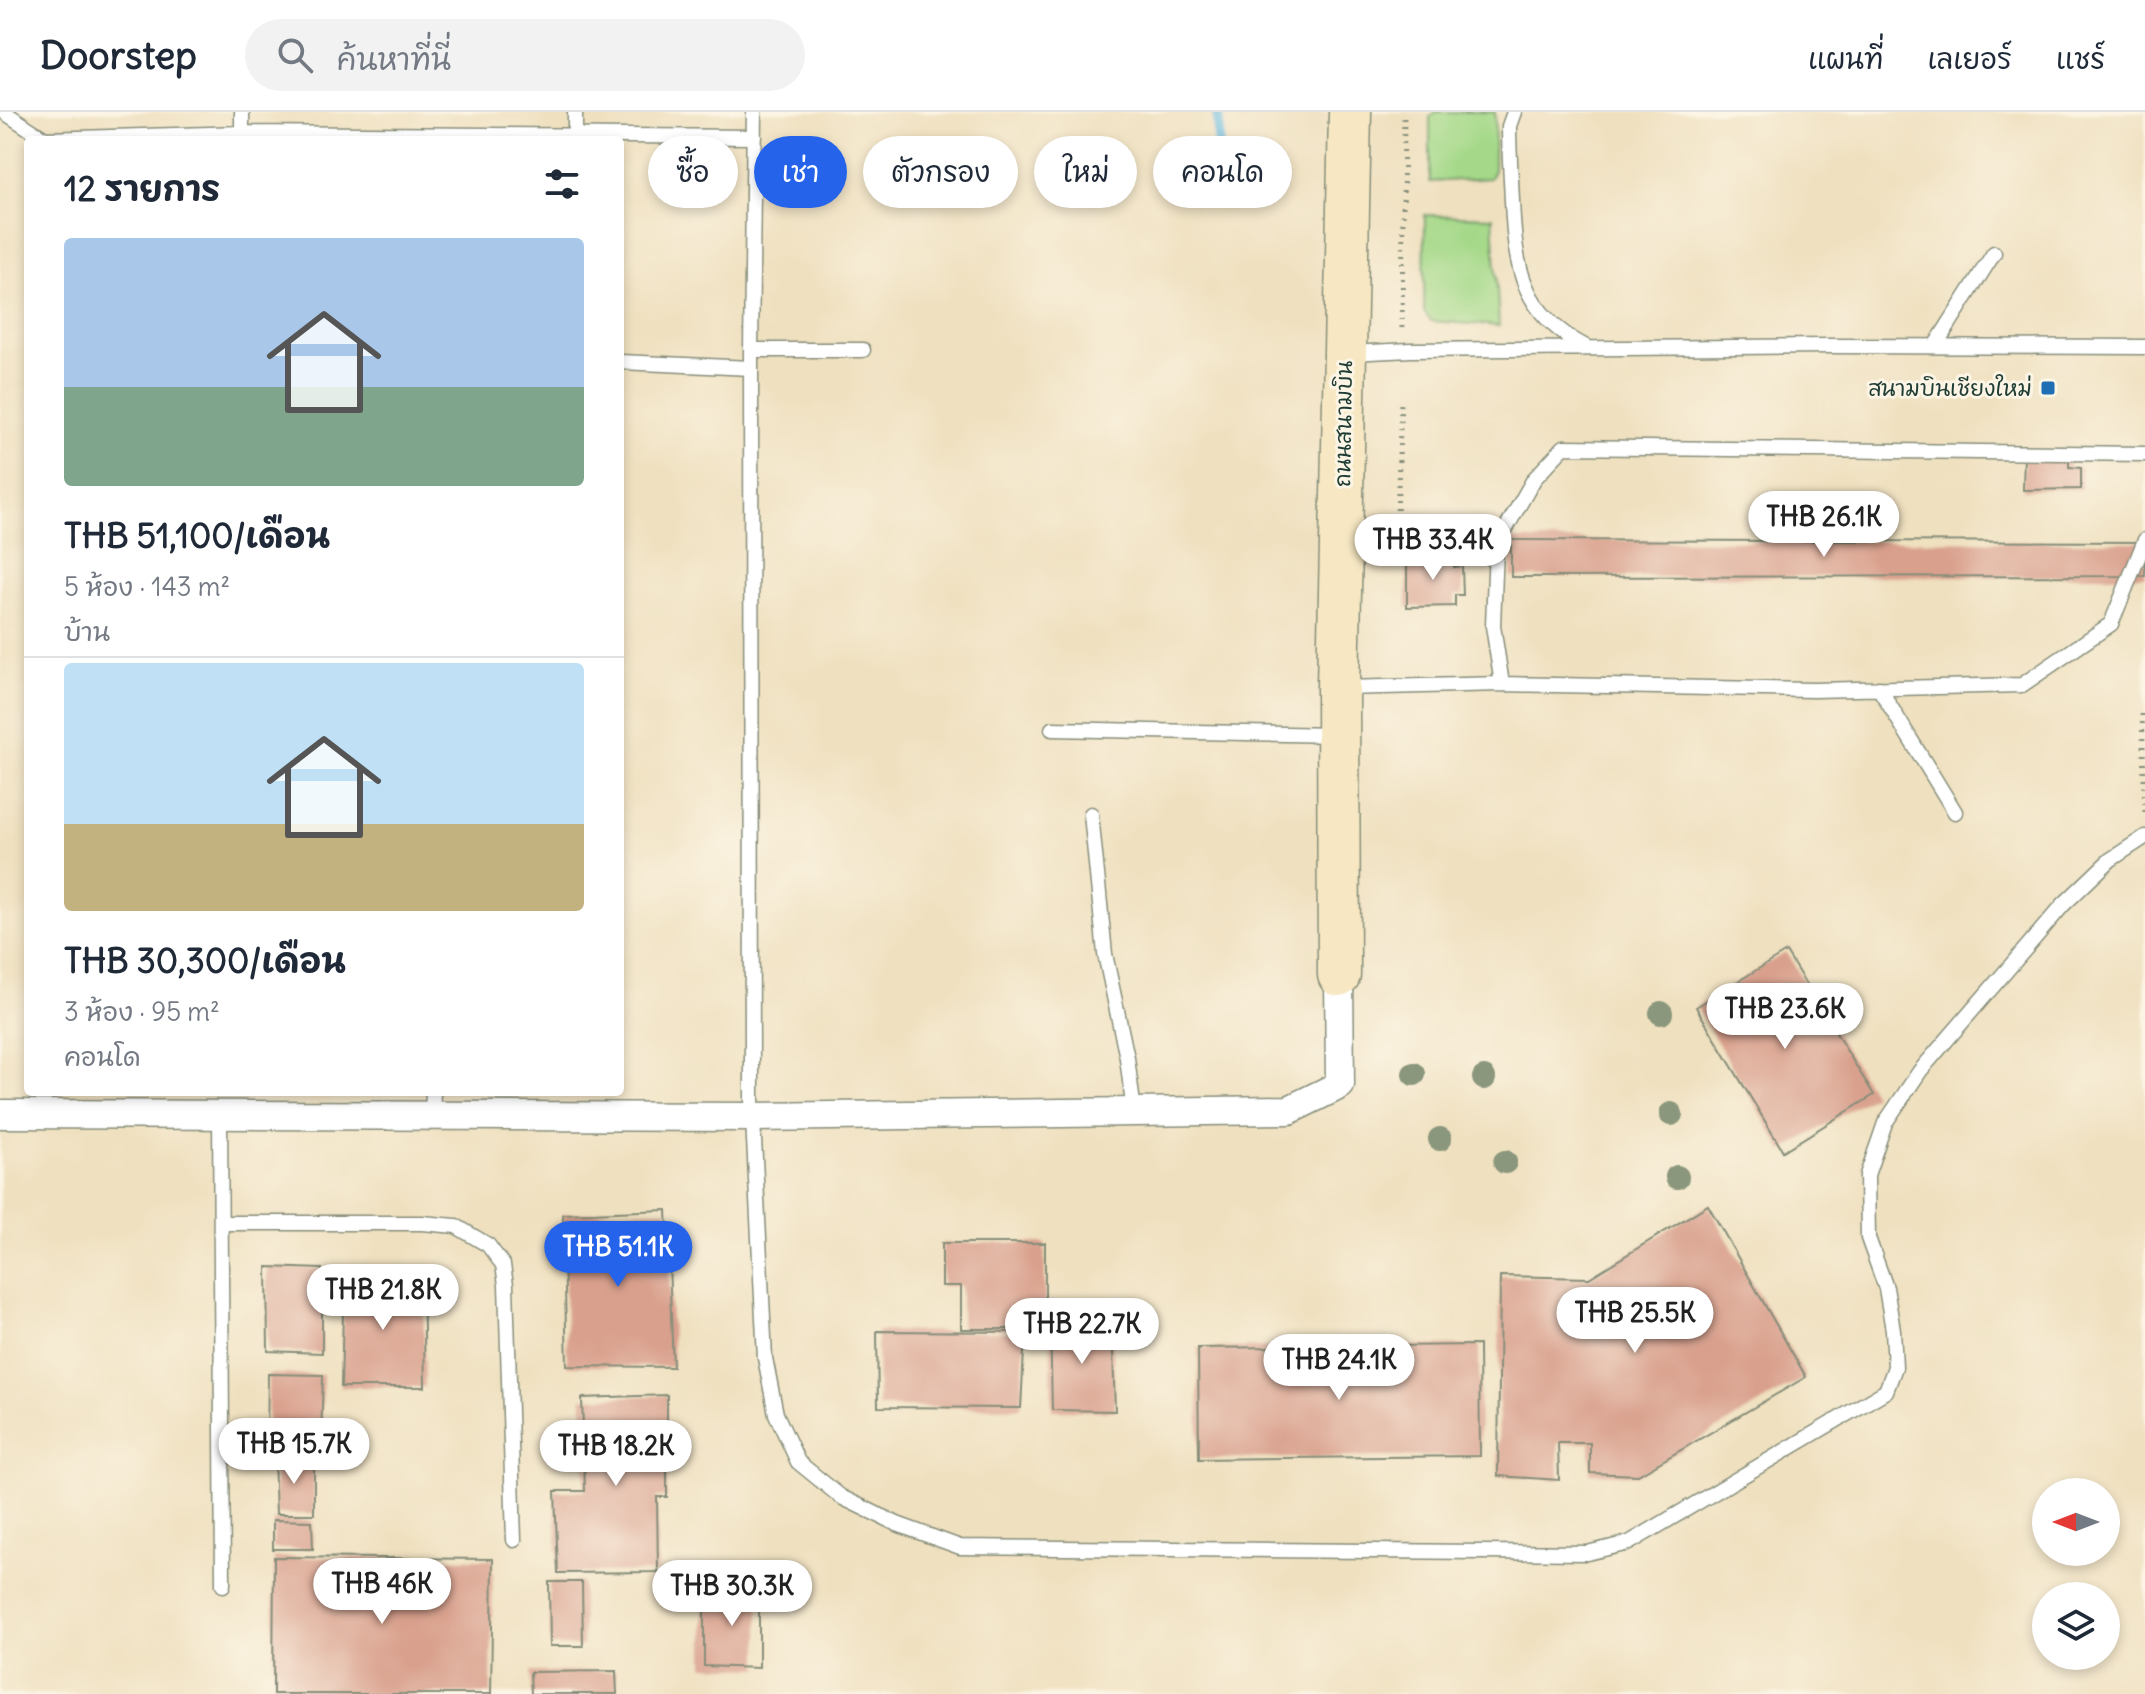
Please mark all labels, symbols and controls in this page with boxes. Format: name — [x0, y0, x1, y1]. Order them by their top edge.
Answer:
search box — [245, 19, 805, 91]
text: Doorstep — [40, 32, 197, 79]
icon: search — [273, 33, 317, 77]
text: ค้นหาที่นี่ — [337, 40, 451, 78]
text: แผนที่ — [1808, 41, 1883, 77]
text: เลเยอร์ — [1927, 41, 2012, 77]
text: แชร์ — [2056, 41, 2105, 77]
chip: ซื้อ — [648, 136, 738, 208]
chip: เช่า — [754, 136, 847, 208]
chip: ตัวกรอง — [863, 136, 1018, 208]
chip: ใหม่ — [1034, 136, 1137, 208]
chip: คอนโด — [1153, 136, 1292, 208]
icon: filters — [540, 162, 584, 206]
text: 12 รายการ — [64, 167, 220, 210]
icon: home — [252, 290, 396, 434]
street label: ถนนสนามบิน — [1328, 360, 1358, 487]
place label: สนามบินเชียงใหม่ — [1868, 374, 2032, 402]
marker: สนามบินเชียงใหม่ — [2039, 379, 2057, 397]
pin: THB 26.1K — [1732, 491, 1916, 559]
text: THB 26.1K — [1766, 500, 1882, 533]
text: THB 51,100/เดือน — [64, 514, 330, 557]
pin: THB 33.4K — [1341, 514, 1525, 582]
text: THB 33.4K — [1372, 523, 1494, 556]
text: 5 ห้อง · 143 m² — [64, 570, 230, 603]
text: บ้าน — [64, 615, 110, 648]
icon: home — [252, 715, 396, 859]
text: THB 30,300/เดือน — [64, 939, 346, 982]
pin: THB 23.6K — [1693, 983, 1877, 1051]
text: THB 23.6K — [1725, 992, 1845, 1025]
text: 3 ห้อง · 95 m² — [64, 995, 220, 1028]
text: คอนโด — [64, 1040, 141, 1073]
pin: THB 51.1K — [526, 1221, 710, 1289]
text: THB 51.1K — [562, 1230, 674, 1263]
pin: THB 21.8K — [291, 1264, 475, 1332]
text: THB 21.8K — [325, 1273, 441, 1306]
pin: THB 25.5K — [1543, 1287, 1727, 1355]
text: THB 25.5K — [1574, 1296, 1696, 1329]
pin: THB 22.7K — [990, 1298, 1174, 1366]
text: THB 22.7K — [1023, 1307, 1141, 1340]
pin: THB 24.1K — [1247, 1334, 1431, 1402]
text: THB 24.1K — [1281, 1343, 1397, 1376]
pin: THB 15.7K — [202, 1418, 386, 1486]
pin: THB 18.2K — [524, 1420, 708, 1488]
text: THB 15.7K — [237, 1427, 351, 1460]
text: THB 18.2K — [558, 1429, 674, 1462]
north arrow — [2032, 1478, 2120, 1566]
map controls — [2032, 1478, 2120, 1670]
pin: THB 46K — [308, 1558, 456, 1626]
pin: THB 30.3K — [640, 1560, 824, 1628]
text: THB 46K — [331, 1567, 433, 1600]
text: THB 30.3K — [670, 1569, 794, 1602]
button: layers — [2032, 1582, 2120, 1670]

